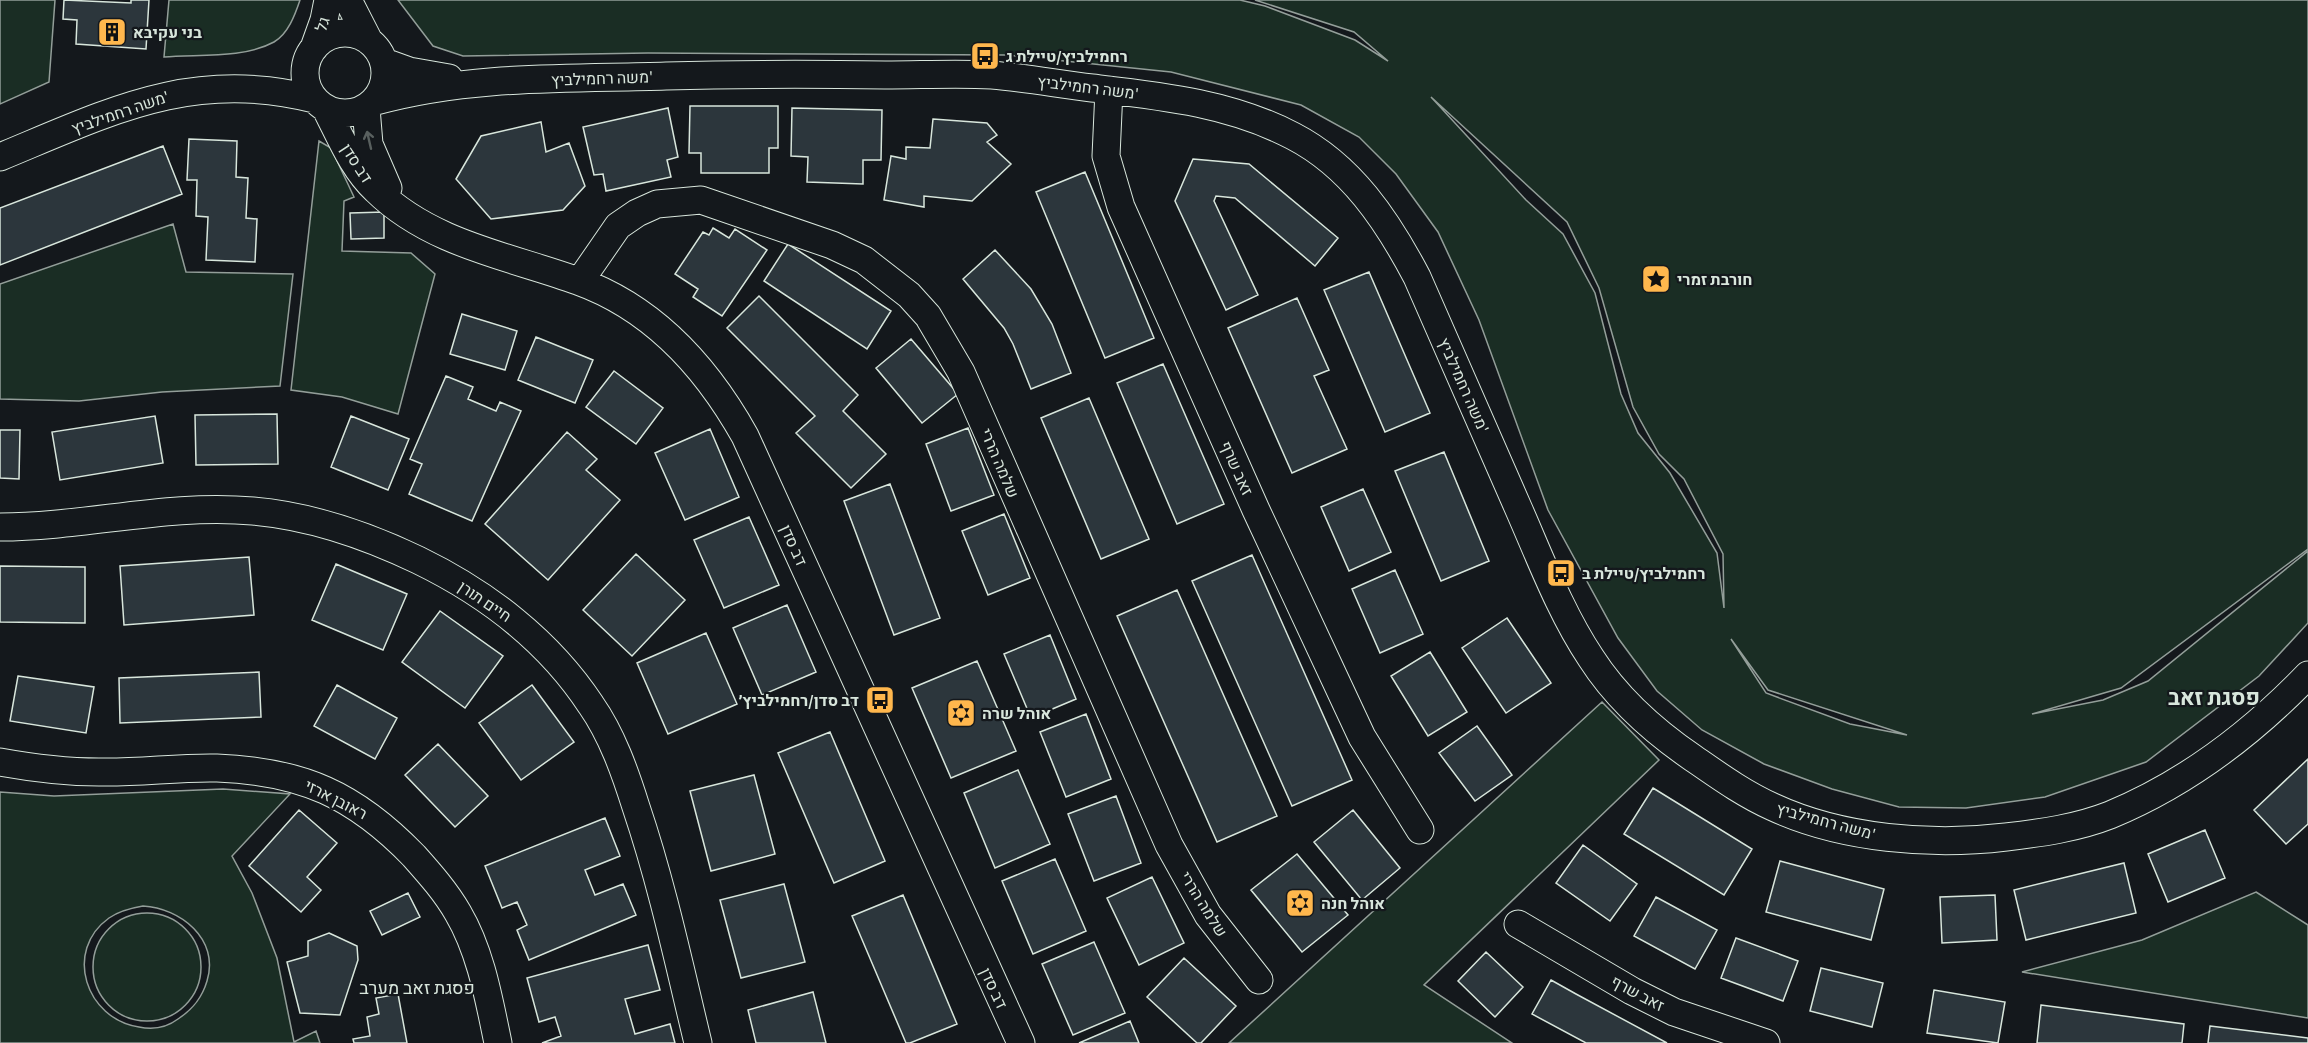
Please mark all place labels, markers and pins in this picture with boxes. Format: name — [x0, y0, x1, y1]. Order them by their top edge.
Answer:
building icon: בני עקיבא — [96, 16, 128, 48]
place label: בני עקיבא — [133, 22, 202, 44]
bus stop icon: רחמילביץ/טיילת ג — [969, 40, 1001, 72]
place label: רחמילביץ/טיילת ג — [1006, 46, 1128, 68]
place icon: חורבת זמרי — [1640, 263, 1672, 295]
place label: חורבת זמרי — [1677, 269, 1752, 291]
bus stop icon: רחמילביץ/טיילת ב — [1545, 557, 1577, 589]
place label: רחמילביץ/טיילת ב — [1582, 563, 1705, 585]
bus stop icon: דב סדן/רחמילביץ׳ — [864, 684, 896, 716]
place label: דב סדן/רחמילביץ׳ — [739, 690, 859, 712]
synagogue icon: אוהל שרה — [945, 697, 977, 729]
place label: אוהל שרה — [982, 703, 1052, 725]
synagogue icon: אוהל חנה — [1284, 887, 1316, 919]
place label: אוהל חנה — [1321, 893, 1385, 915]

